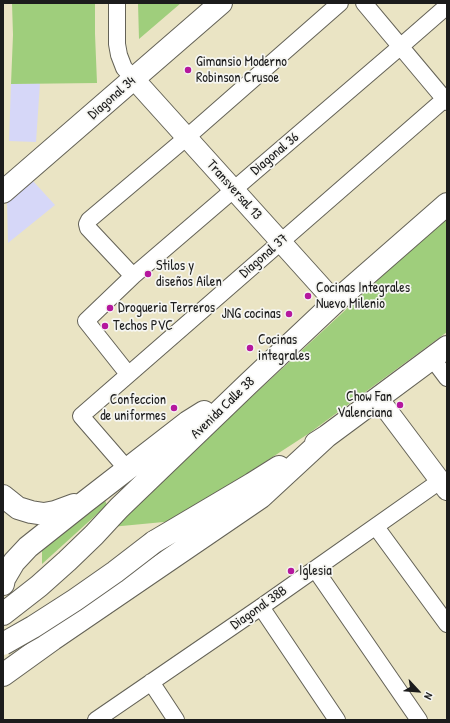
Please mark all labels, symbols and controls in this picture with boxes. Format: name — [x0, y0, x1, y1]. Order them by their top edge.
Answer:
place label: Gimansio Moderno Robinson Crusoe — [196, 54, 287, 86]
marker: Gimansio Moderno Robinson Crusoe — [183, 65, 193, 75]
street label: Diagonal 34 — [85, 73, 139, 123]
street label: Diagonal 36 — [247, 129, 303, 179]
street label: Transversal 13 — [203, 157, 265, 223]
street label: Diagonal 37 — [236, 230, 292, 282]
place label: Stilos y diseños Ailen — [156, 258, 222, 290]
marker: Stilos y diseños Ailen — [143, 269, 153, 279]
place label: Cocinas Integrales Nuevo Milenio — [316, 280, 410, 312]
marker: Cocinas Integrales Nuevo Milenio — [303, 291, 313, 301]
place label: Drogueria Terreros — [118, 300, 215, 316]
marker: Drogueria Terreros — [105, 303, 115, 313]
place label: JNG cocinas — [222, 306, 281, 322]
marker: JNG cocinas — [284, 309, 294, 319]
place label: Techos PVC — [113, 318, 173, 334]
marker: Techos PVC — [100, 321, 110, 331]
place label: Cocinas integrales — [258, 332, 310, 364]
marker: Cocinas integrales — [245, 343, 255, 353]
street label: Avenida Calle 38 — [188, 373, 258, 443]
place label: Chow Fan Valenciana — [337, 389, 392, 422]
place label: Confeccion de uniformes — [100, 392, 166, 424]
marker: Chow Fan Valenciana — [395, 400, 405, 410]
marker: Confeccion de uniformes — [169, 403, 179, 413]
place label: Iglesia — [299, 563, 332, 579]
marker: Iglesia — [286, 566, 296, 576]
street label: Diagonal 38B — [227, 582, 291, 634]
north arrow — [398, 671, 438, 711]
text: N — [421, 691, 436, 702]

